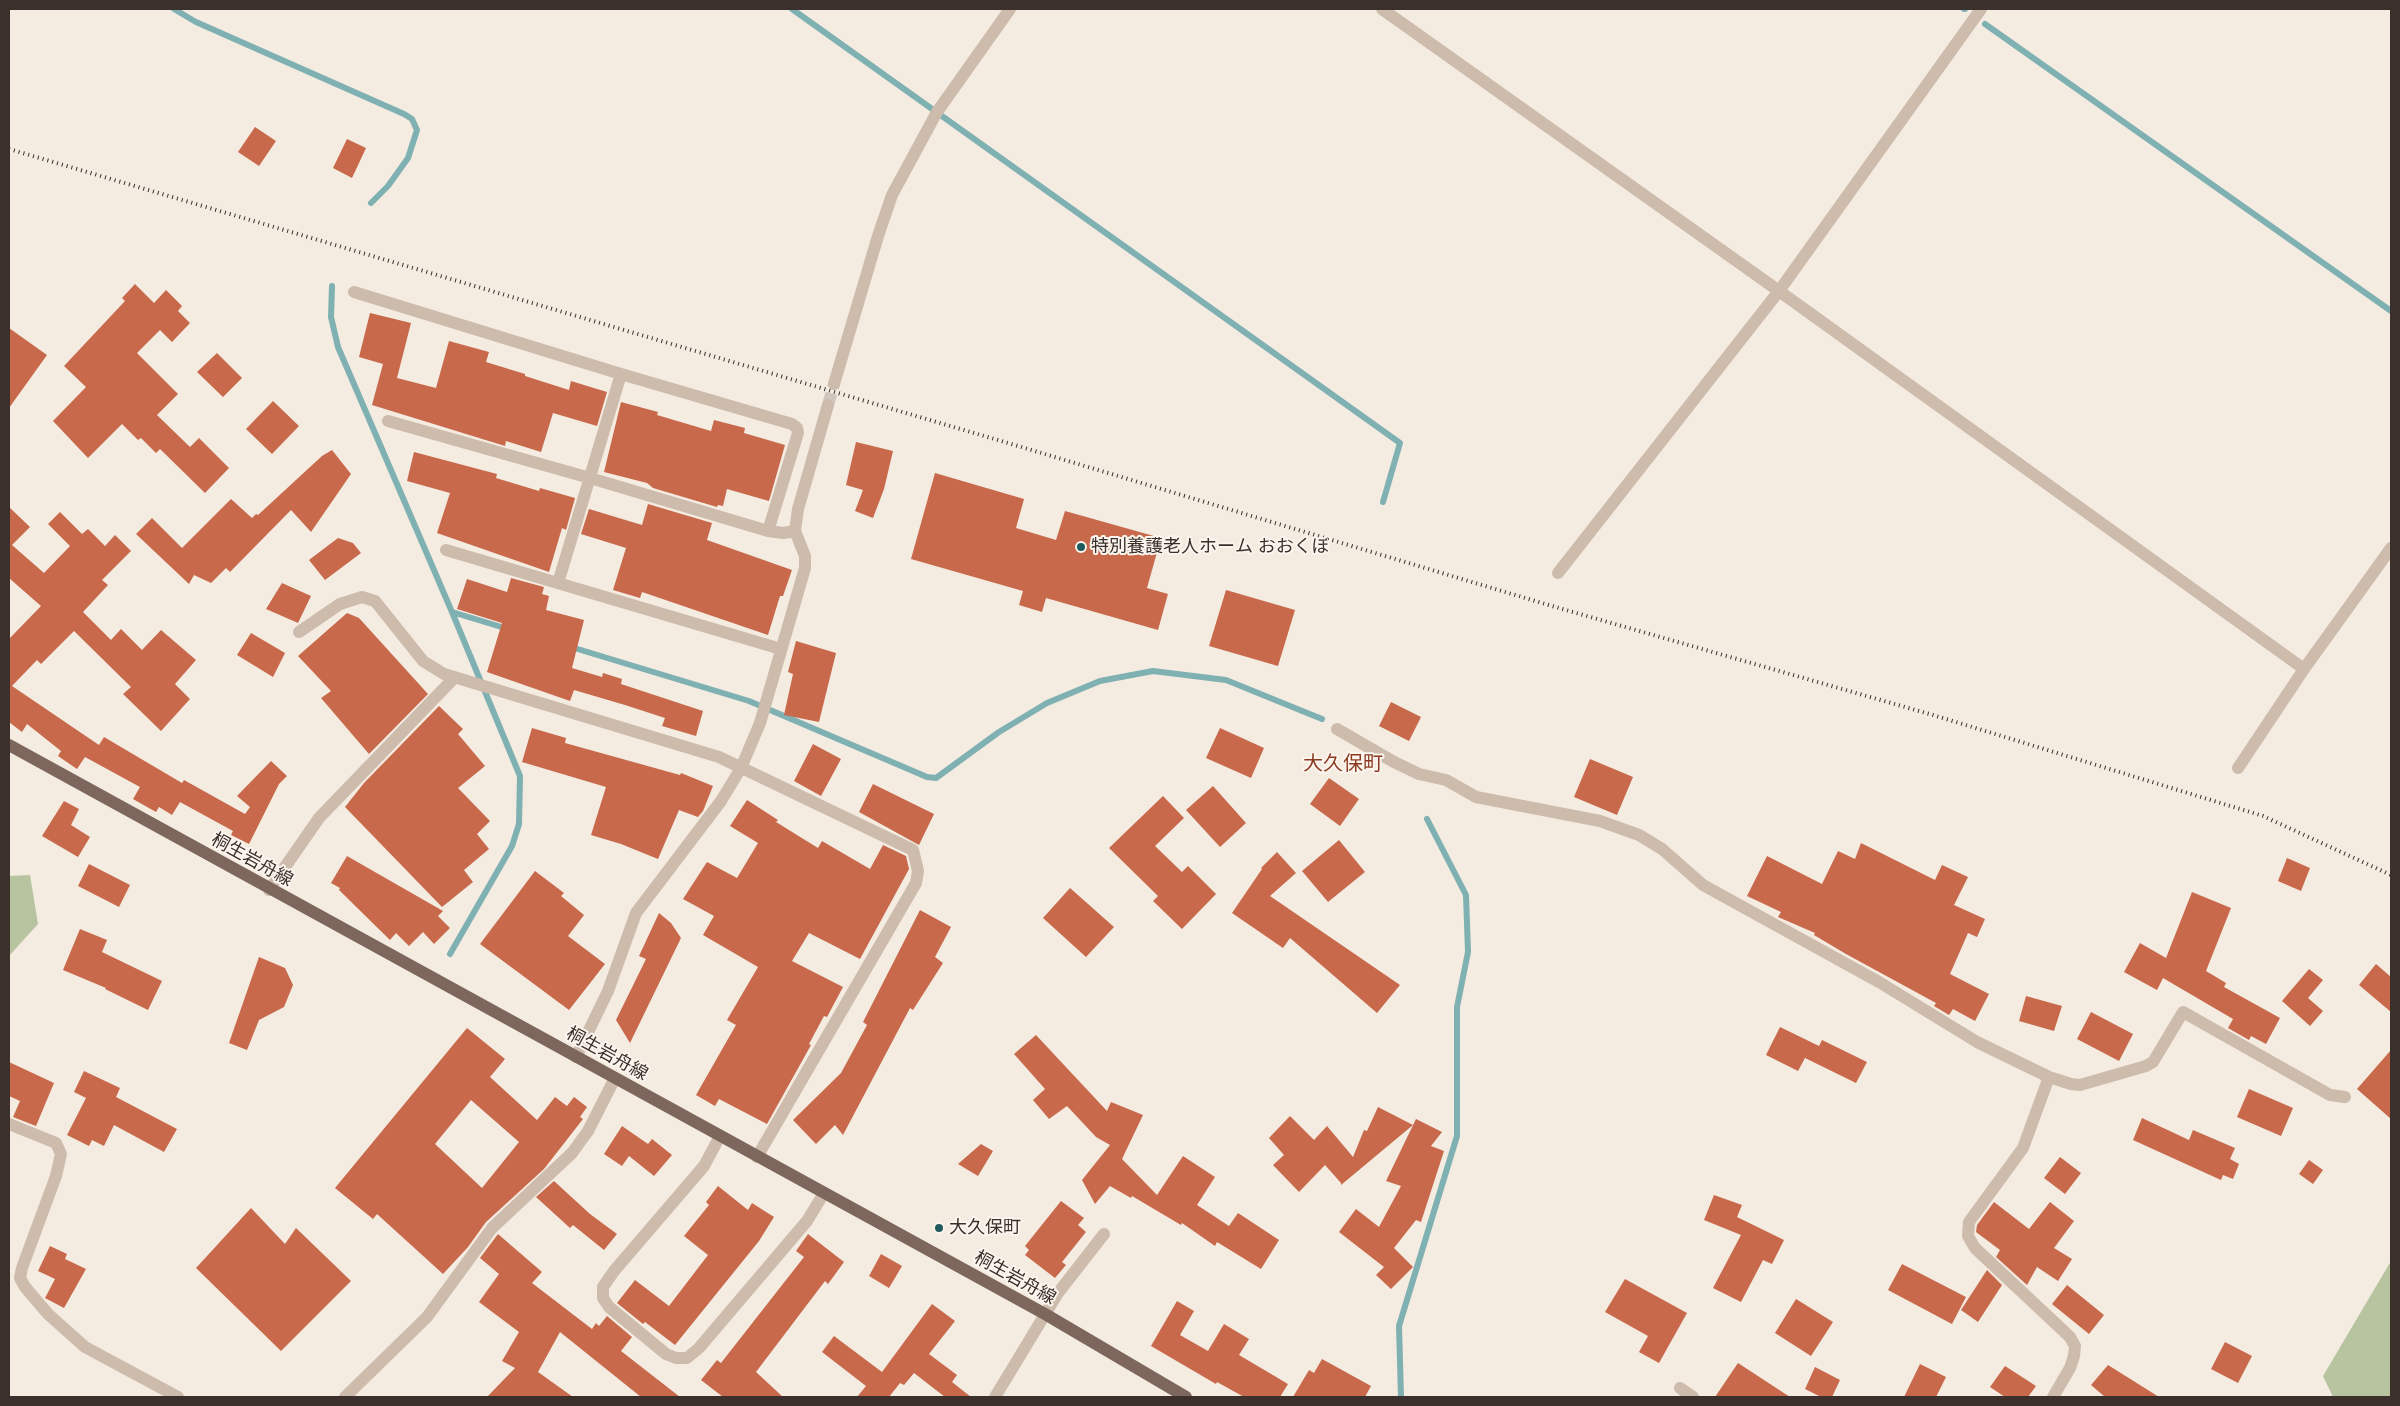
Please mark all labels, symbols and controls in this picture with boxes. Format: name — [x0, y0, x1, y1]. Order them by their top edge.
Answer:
place label: 特別養護老人ホーム おおくぼ — [1091, 536, 1330, 558]
marker: 特別養護老人ホーム おおくぼ — [1075, 541, 1087, 553]
district label: 大久保町 — [1303, 752, 1383, 776]
street label: 桐生岩舟線 — [207, 829, 297, 891]
street label: 桐生岩舟線 — [562, 1023, 652, 1085]
place label: 大久保町 — [949, 1217, 1021, 1239]
marker: 大久保町 — [933, 1222, 945, 1234]
street label: 桐生岩舟線 — [970, 1247, 1060, 1309]

